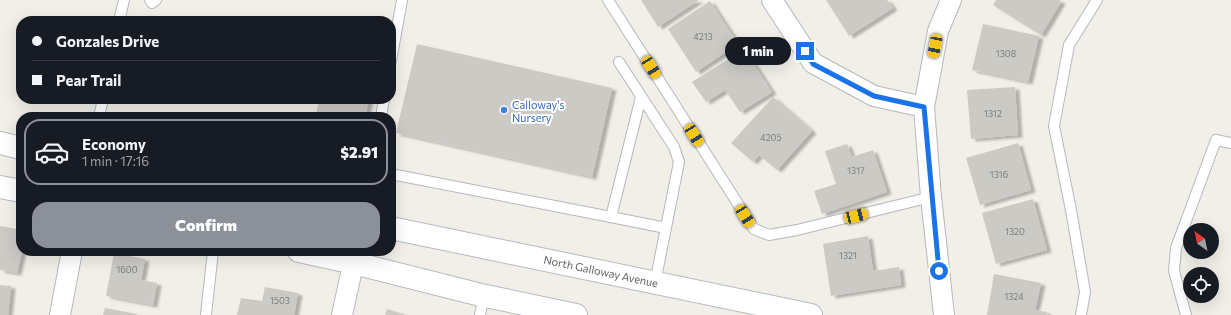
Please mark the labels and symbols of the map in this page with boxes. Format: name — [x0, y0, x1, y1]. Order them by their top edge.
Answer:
house number: 4213 — [693, 31, 713, 42]
car — [927, 33, 943, 59]
callout: 1 min — [725, 37, 791, 65]
route end — [796, 42, 814, 60]
house number: 1308 — [996, 48, 1016, 59]
car — [640, 54, 662, 80]
place label: Calloway's Nursery — [512, 98, 565, 124]
marker: Calloway's Nursery — [499, 105, 509, 115]
house number: 1312 — [984, 108, 1002, 119]
car — [683, 122, 705, 148]
house number: 4205 — [760, 132, 782, 143]
house number: 1317 — [847, 165, 865, 176]
house number: 1316 — [990, 169, 1008, 180]
car — [734, 203, 756, 229]
car — [843, 207, 869, 225]
north arrow — [1183, 223, 1219, 259]
house number: 1320 — [1005, 226, 1025, 237]
house number: 1321 — [839, 250, 857, 261]
street label: North Galloway Avenue — [543, 253, 660, 290]
route start — [930, 262, 948, 280]
house number: 1600 — [116, 264, 138, 275]
house number: 1324 — [1004, 291, 1024, 302]
house number: 1503 — [270, 295, 290, 306]

